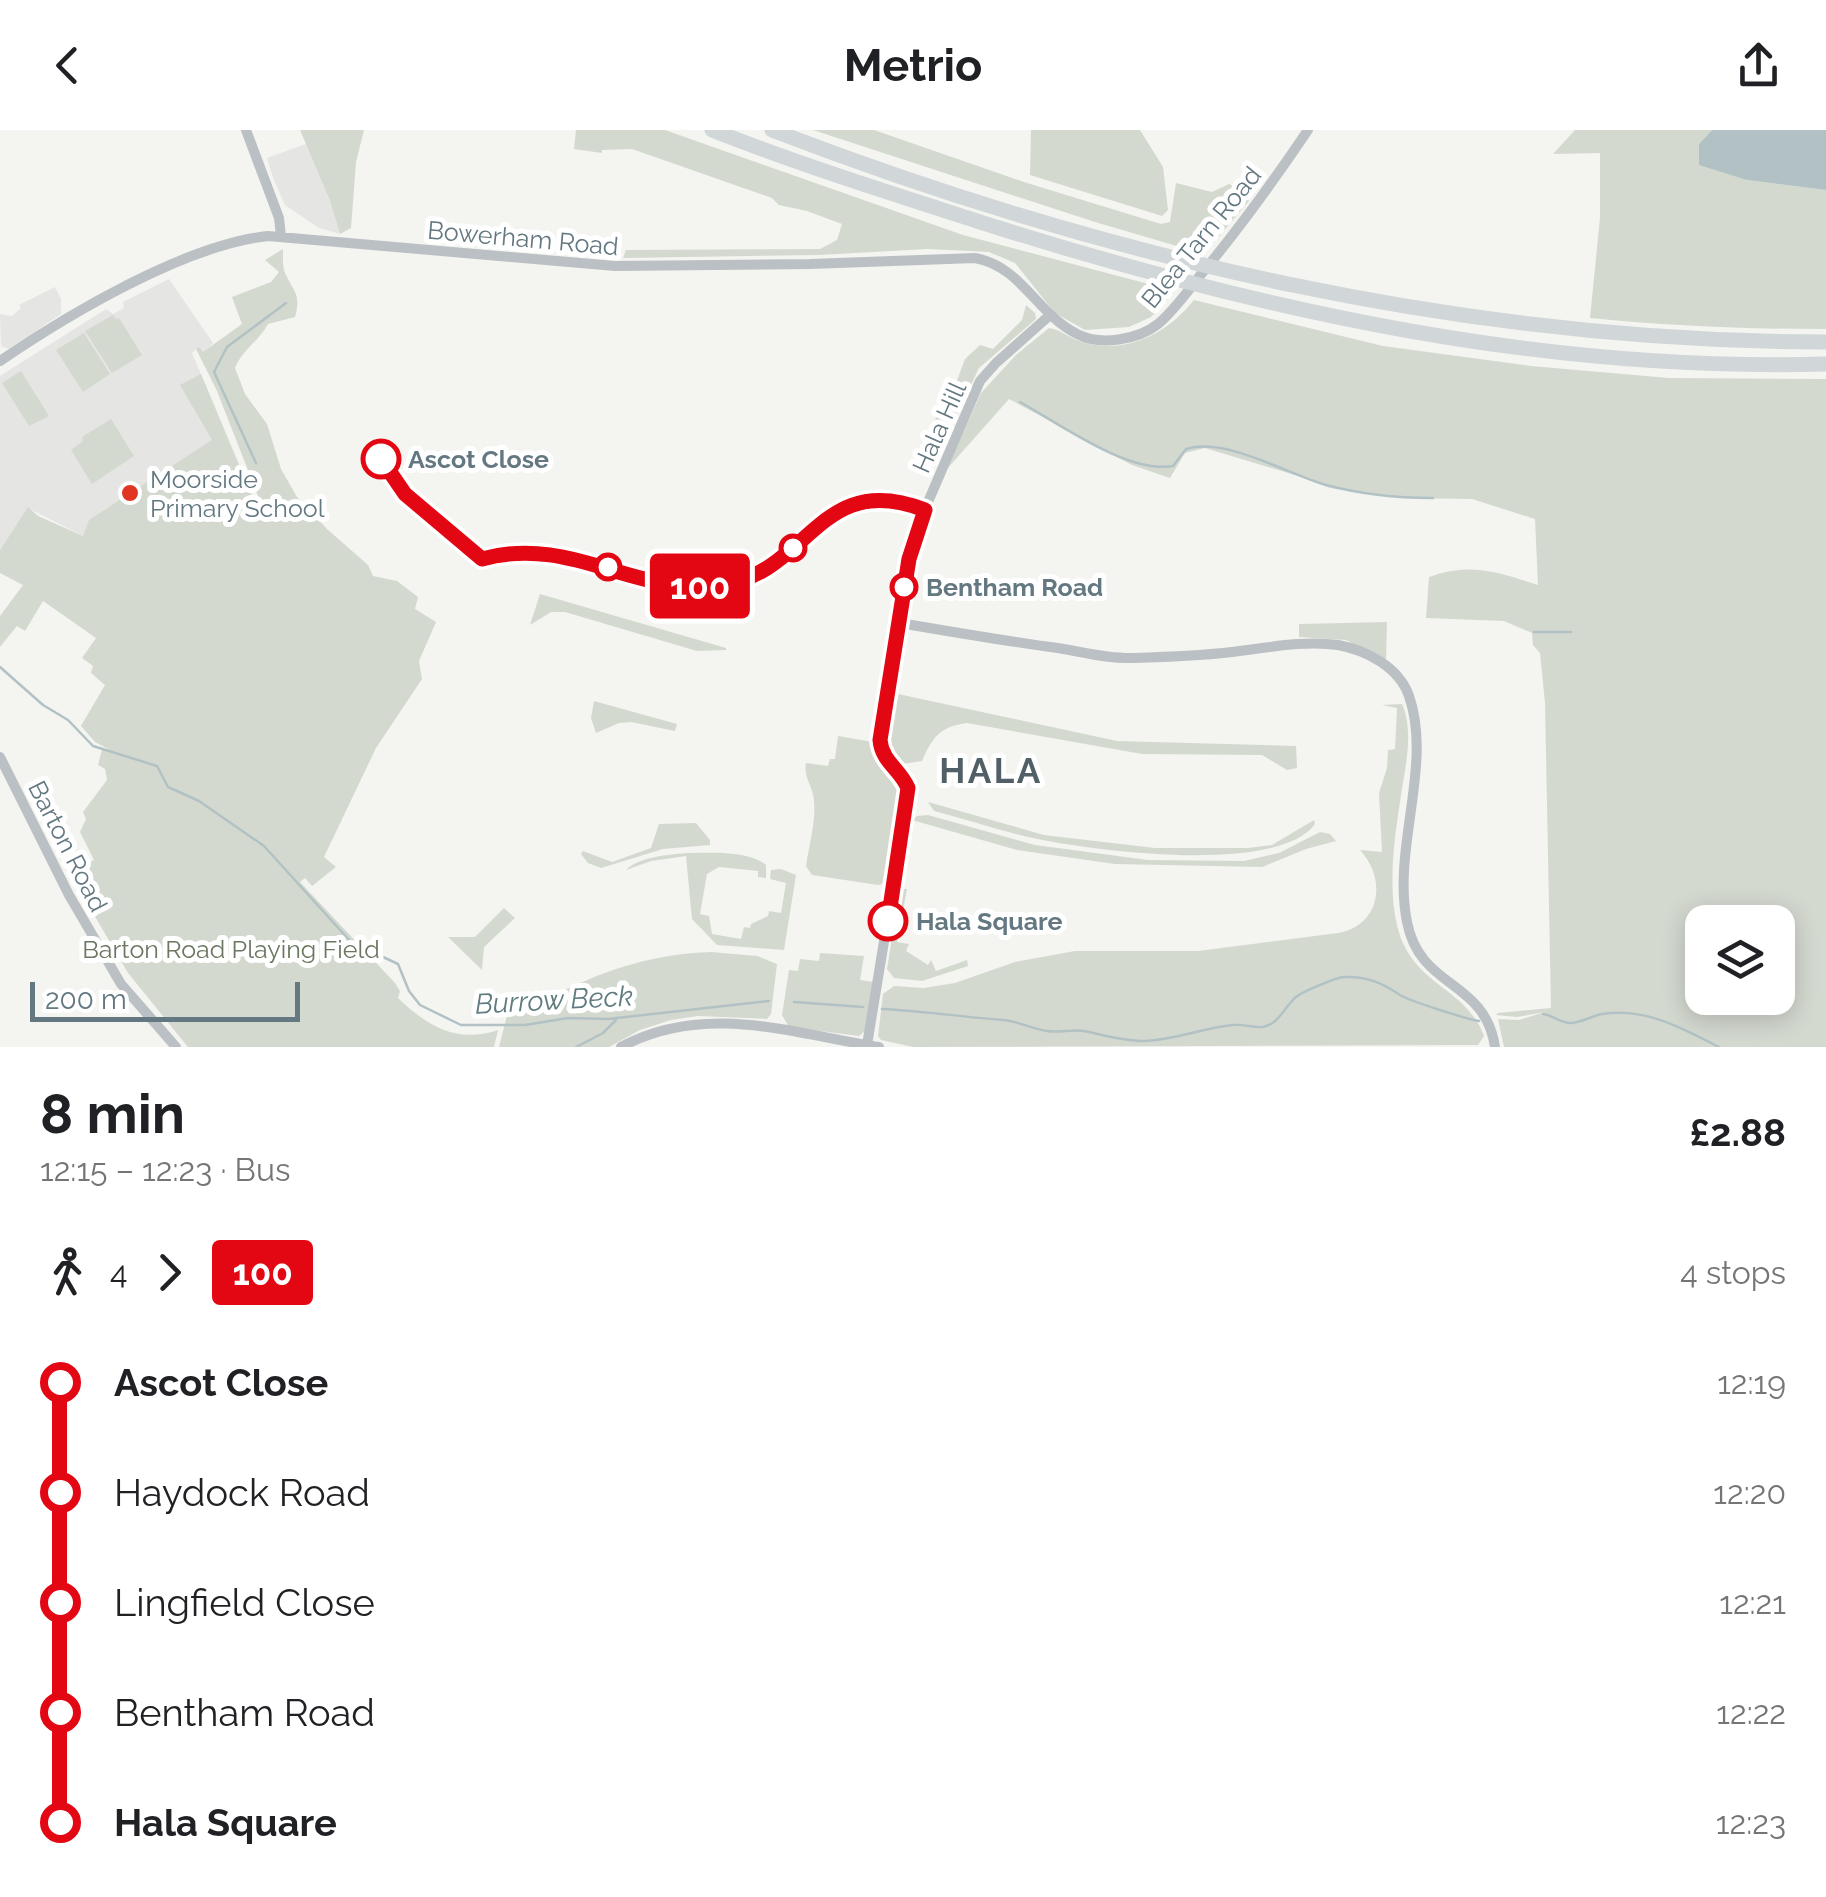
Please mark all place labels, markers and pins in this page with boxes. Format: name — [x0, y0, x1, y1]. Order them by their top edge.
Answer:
marker: Ascot Close — [362, 440, 400, 478]
place label: Ascot Close — [408, 444, 549, 474]
place label: Moorside Primary School — [150, 464, 325, 523]
marker: Moorside Primary School — [119, 482, 141, 504]
unlabelled marker — [780, 535, 806, 561]
unlabelled marker — [595, 554, 621, 580]
place label: Bentham Road — [926, 572, 1103, 602]
marker: Bentham Road — [891, 574, 917, 600]
marker: Hala Square — [869, 902, 907, 940]
place label: Hala Square — [916, 906, 1063, 936]

